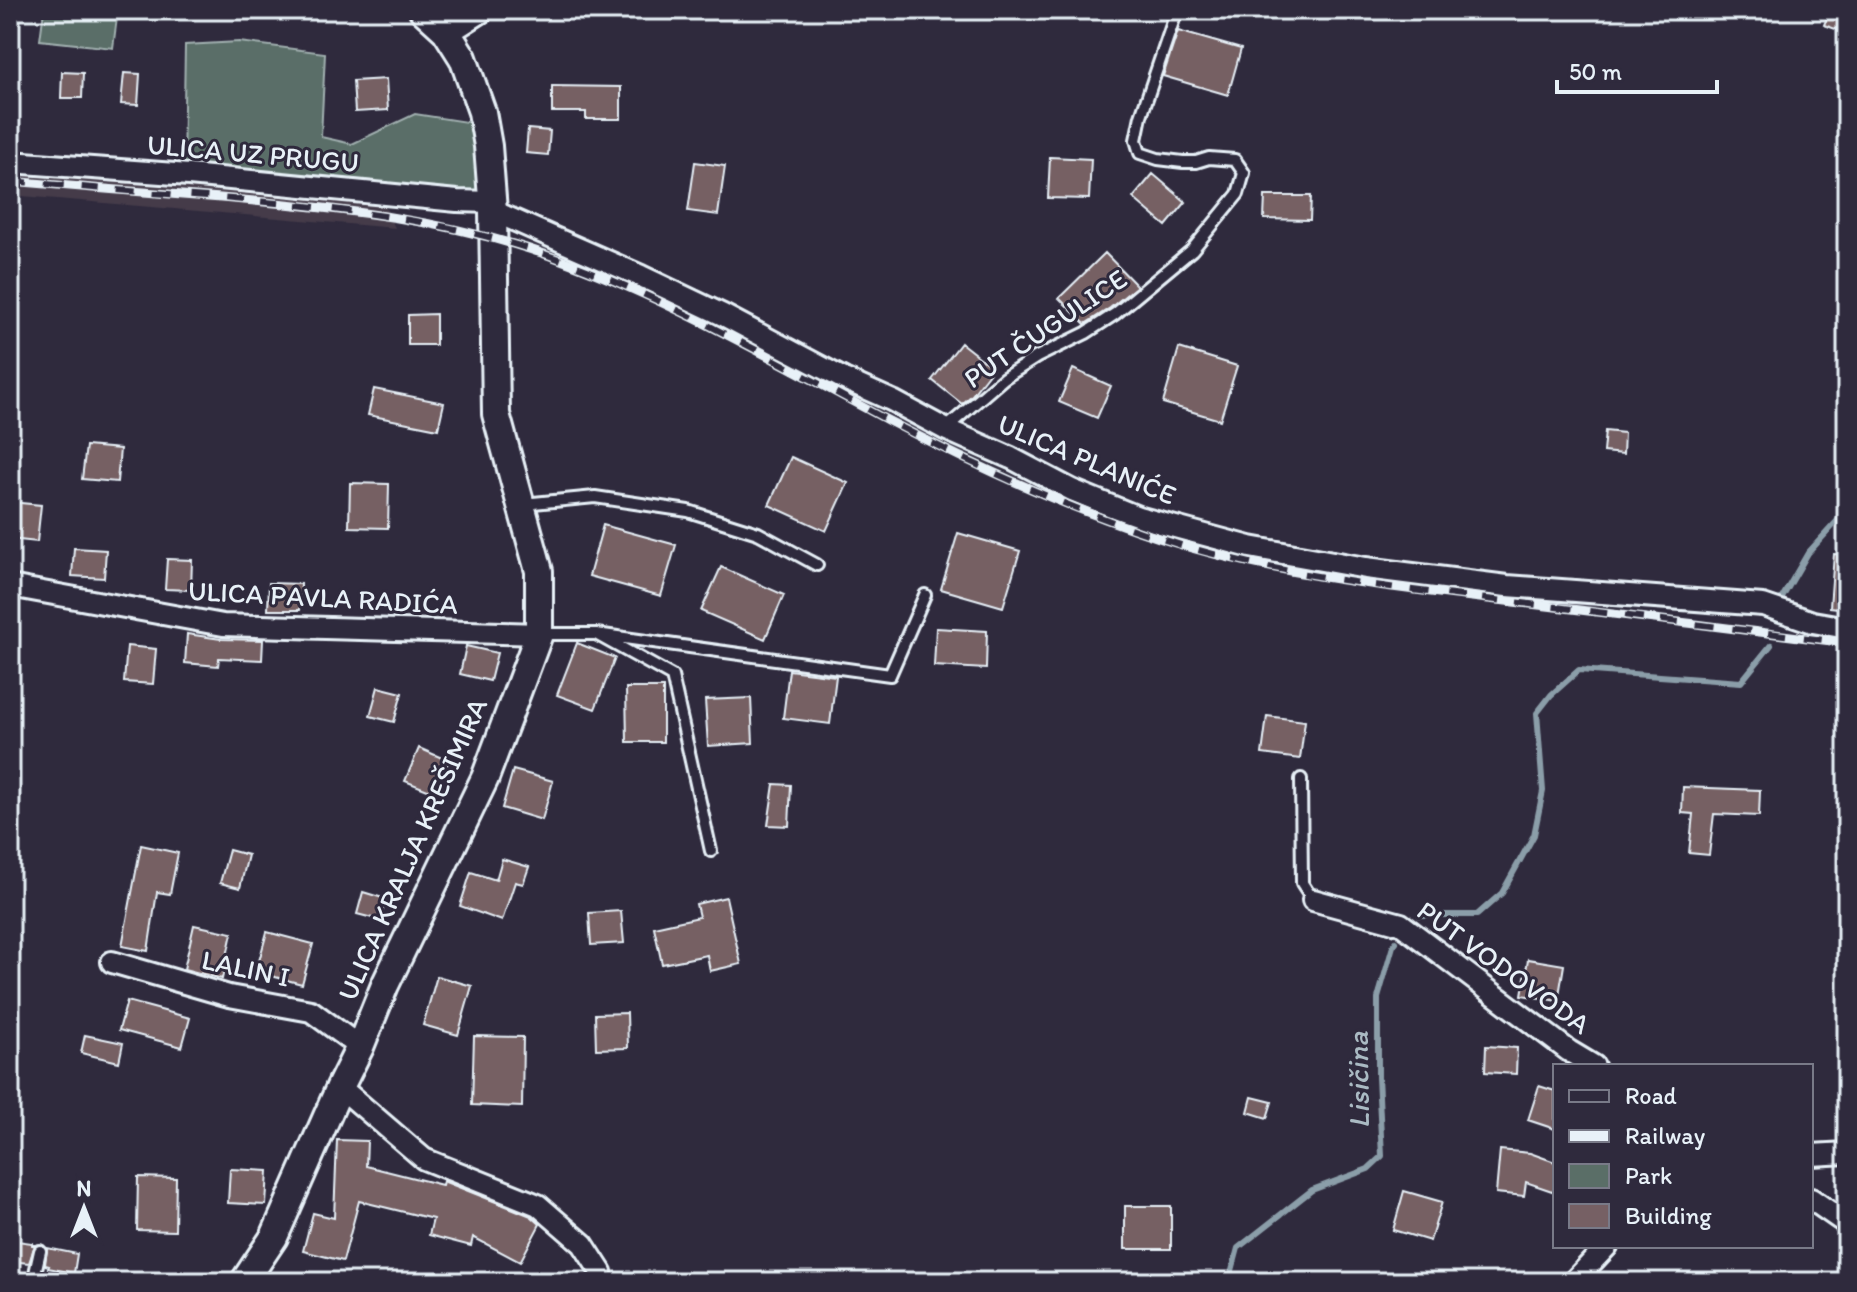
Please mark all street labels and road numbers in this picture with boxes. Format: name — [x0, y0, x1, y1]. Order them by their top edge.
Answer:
street label: ULICA UZ PRUGU — [146, 127, 360, 179]
street label: PUT ČUGULICE — [957, 261, 1133, 395]
street label: ULICA PLANIĆE — [993, 406, 1181, 512]
street label: ULICA PAVLA RADIĆA — [187, 573, 459, 621]
street label: ULICA KRALJA KREŠIMIRA — [330, 692, 494, 1006]
street label: PUT VODOVODA — [1411, 893, 1597, 1041]
street label: LALIN I — [199, 942, 293, 994]

